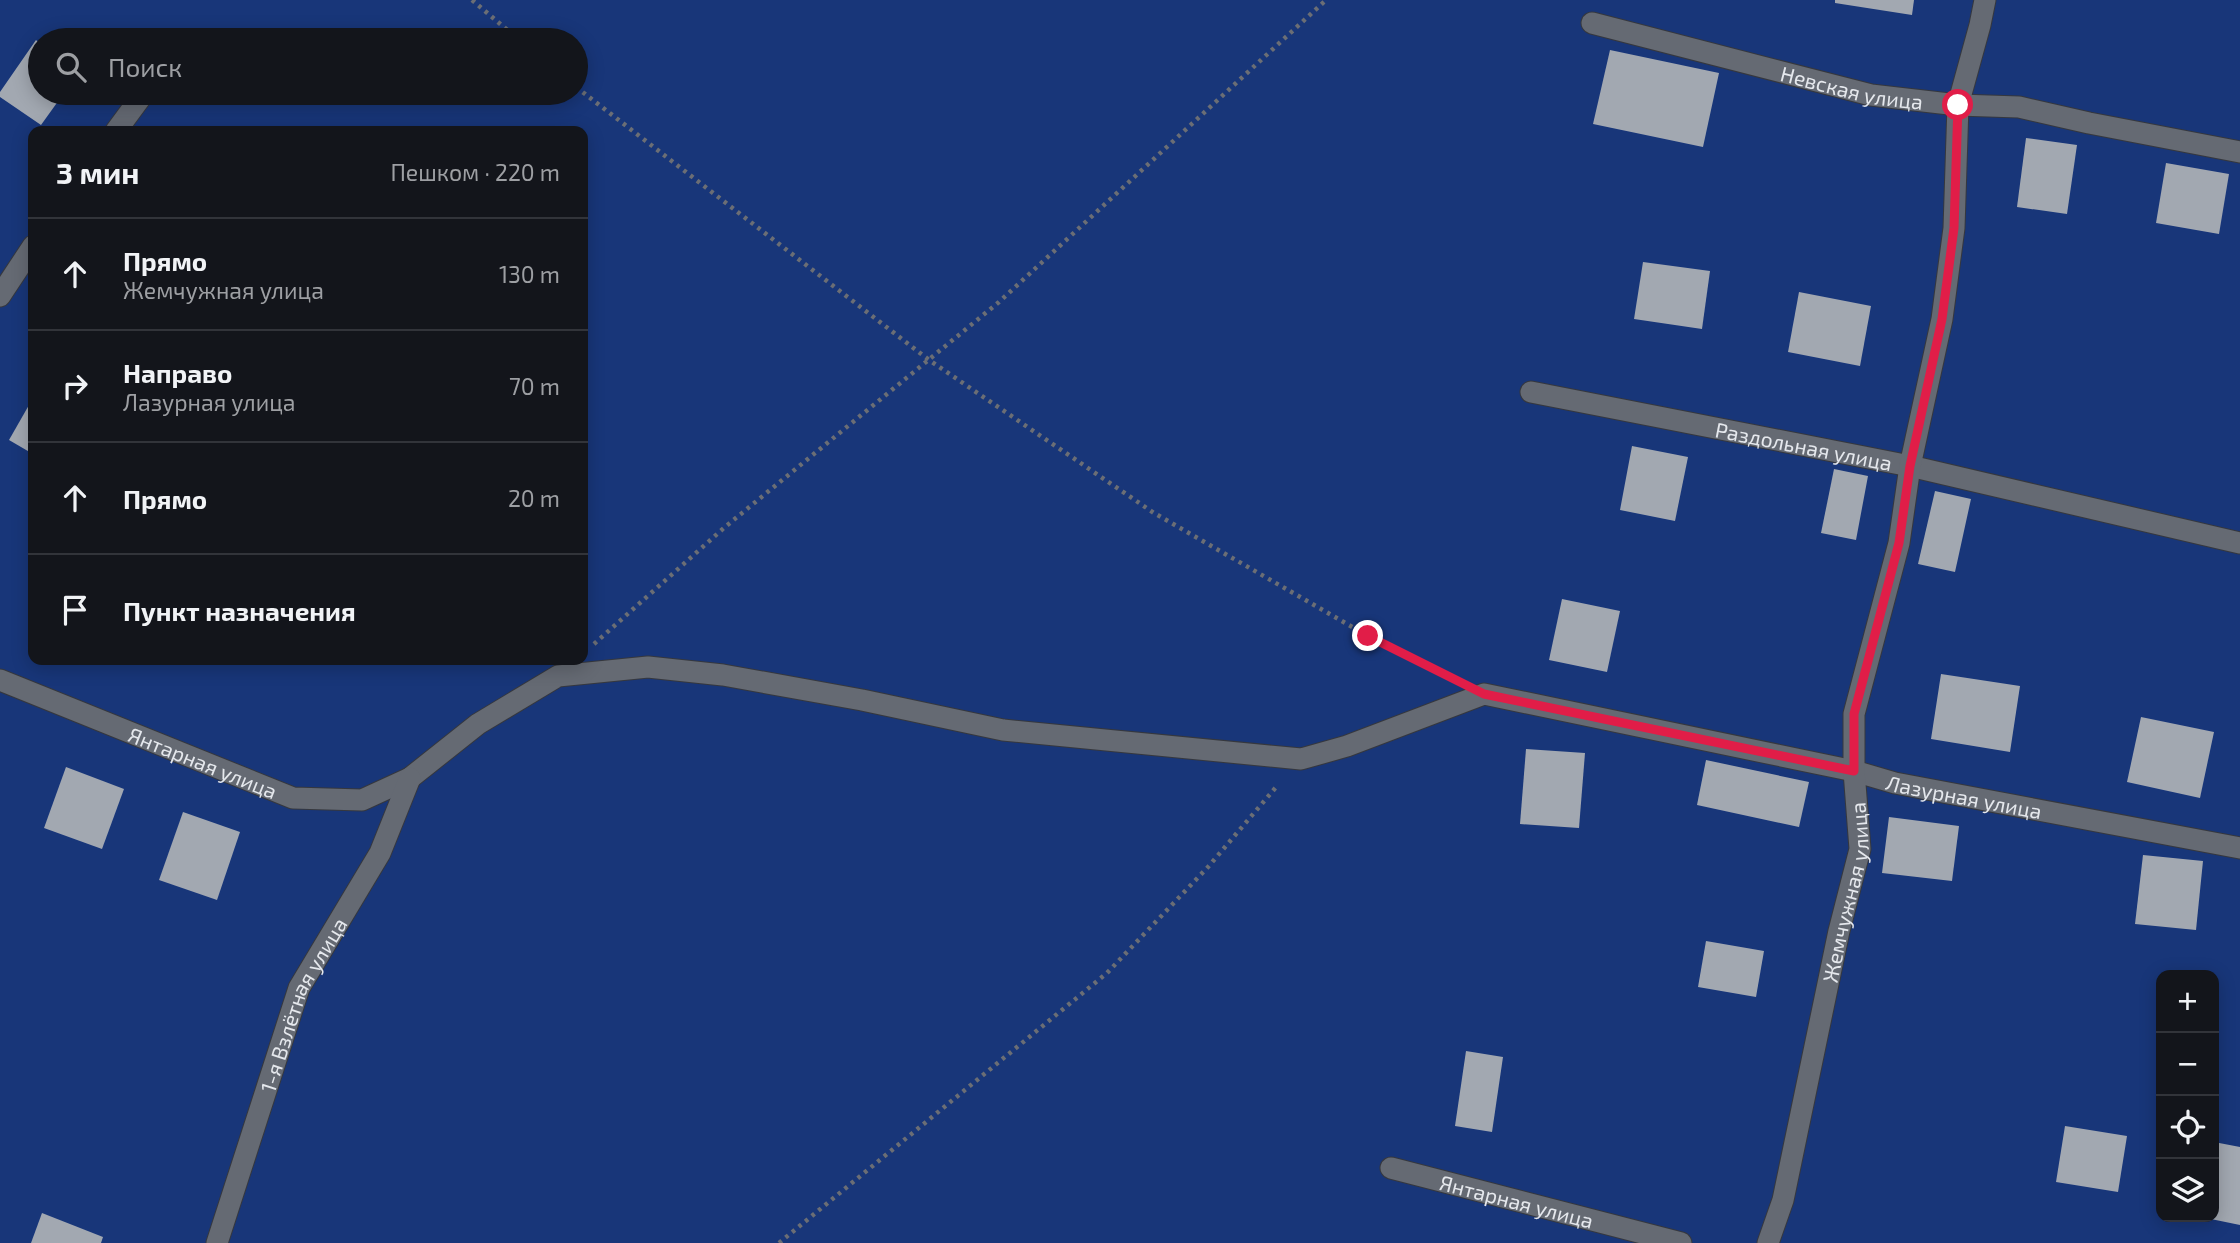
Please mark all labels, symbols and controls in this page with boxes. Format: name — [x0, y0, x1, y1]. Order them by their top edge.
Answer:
search box — [28, 28, 588, 105]
icon: search — [52, 48, 90, 86]
text: Поиск — [108, 51, 182, 82]
street label: Невская улица — [1778, 60, 1924, 113]
route start — [1942, 89, 1973, 120]
text: 3 мин — [56, 154, 140, 190]
text: Пешком · 220 m — [390, 158, 560, 186]
text: Прямо — [123, 245, 207, 276]
icon: ahead — [56, 255, 94, 293]
text: 130 m — [499, 260, 560, 288]
text: Жемчужная улица — [123, 276, 324, 304]
text: Направо — [123, 357, 232, 388]
icon: right — [56, 367, 94, 405]
text: 70 m — [509, 372, 560, 400]
text: Лазурная улица — [123, 388, 296, 416]
street label: Раздольная улица — [1713, 416, 1894, 475]
icon: ahead — [56, 479, 94, 517]
text: Прямо — [123, 483, 207, 514]
text: 20 m — [508, 484, 560, 512]
icon: arrive — [56, 591, 94, 629]
text: Пункт назначения — [123, 595, 356, 626]
route end — [1352, 620, 1383, 651]
street label: Янтарная улица — [125, 721, 281, 803]
street label: Лазурная улица — [1884, 769, 2044, 823]
street label: Жемчужная улица — [1816, 801, 1873, 985]
street label: 1-я Взлётная улица — [254, 912, 351, 1095]
map controls — [2156, 970, 2219, 1222]
button: + — [2156, 970, 2219, 1033]
button: − — [2156, 1033, 2219, 1096]
button: locate — [2156, 1096, 2219, 1159]
button: layers — [2156, 1159, 2219, 1222]
street label: Янтарная улица — [1437, 1169, 1596, 1232]

